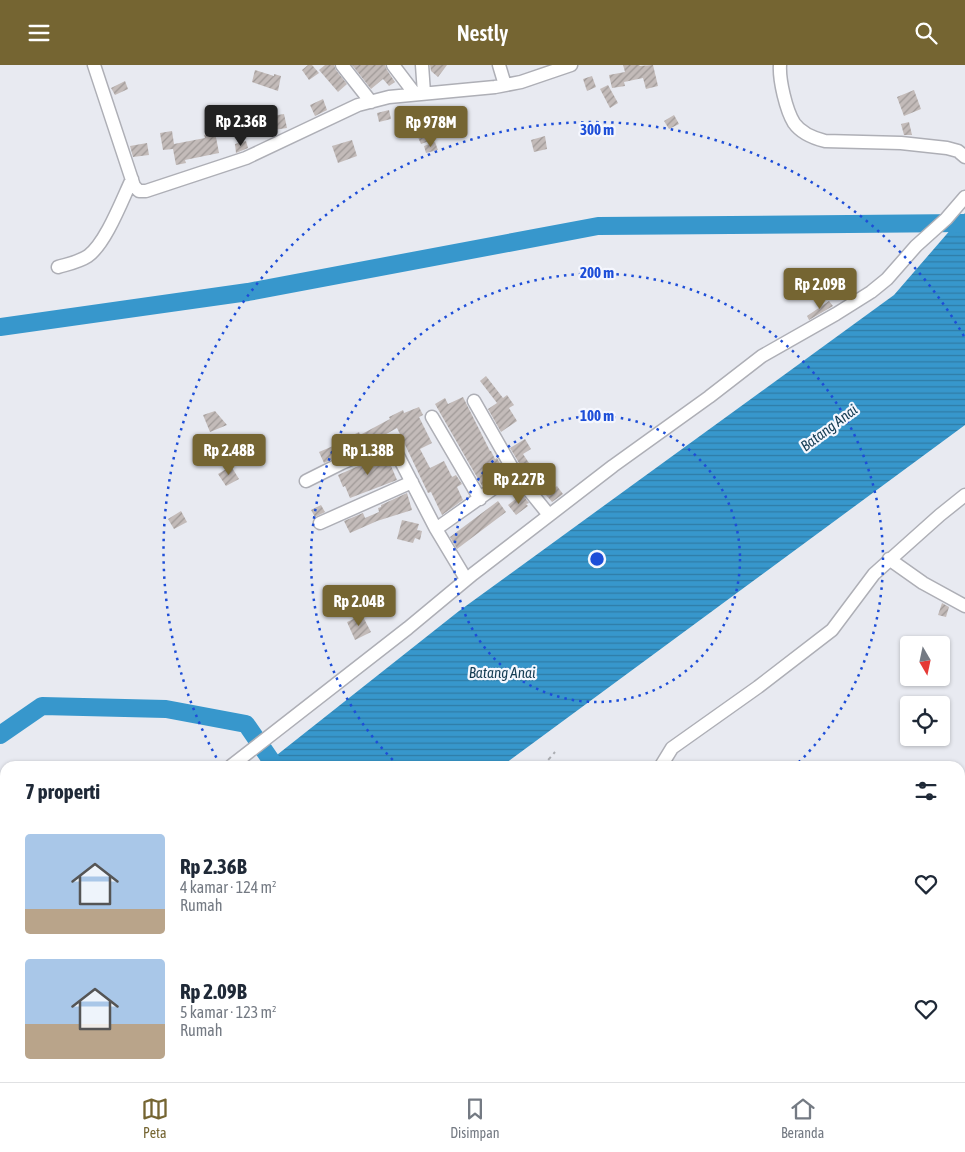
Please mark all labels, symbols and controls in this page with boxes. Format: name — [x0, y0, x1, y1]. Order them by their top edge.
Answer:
icon: menu — [25, 19, 53, 47]
icon: search — [912, 19, 940, 47]
text: Nestly — [457, 20, 508, 46]
pin: Rp 2.36B — [189, 104, 293, 147]
pin: Rp 978M — [385, 106, 477, 148]
text: Rp 2.36B — [216, 112, 266, 130]
text: Rp 978M — [405, 113, 457, 131]
text: 300 m — [580, 121, 614, 138]
text: 200 m — [580, 264, 614, 281]
pin: Rp 2.09B — [768, 267, 872, 310]
text: Rp 2.09B — [795, 275, 845, 293]
water label: Batang Anai — [797, 400, 861, 454]
text: 100 m — [580, 407, 614, 424]
pin: Rp 2.48B — [177, 433, 281, 476]
pin: Rp 1.38B — [316, 433, 420, 476]
text: Rp 2.48B — [204, 441, 254, 459]
text: Rp 1.38B — [343, 441, 393, 459]
pin: Rp 2.27B — [467, 463, 571, 505]
text: Rp 2.27B — [494, 470, 544, 488]
centre of rings — [588, 550, 606, 568]
pin: Rp 2.04B — [307, 585, 411, 627]
text: Rp 2.04B — [334, 592, 384, 610]
north arrow — [900, 636, 950, 686]
map controls — [900, 636, 950, 746]
water label: Batang Anai — [469, 664, 536, 681]
button: locate — [900, 696, 950, 746]
icon: filters — [912, 777, 940, 805]
text: 7 properti — [25, 779, 100, 803]
icon: home — [65, 854, 125, 914]
text: Rp 2.36B — [180, 854, 247, 878]
icon: heart — [912, 870, 940, 898]
text: 4 kamar · 124 m² — [180, 878, 276, 896]
text: Rumah — [180, 896, 222, 914]
icon: home — [65, 979, 125, 1039]
text: Rp 2.09B — [180, 979, 247, 1003]
icon: heart — [912, 995, 940, 1023]
text: 5 kamar · 123 m² — [180, 1003, 276, 1021]
text: Rumah — [180, 1021, 222, 1039]
tab: Peta — [141, 1095, 169, 1141]
tab: Disimpan — [450, 1095, 499, 1141]
tab: Beranda — [781, 1095, 824, 1141]

